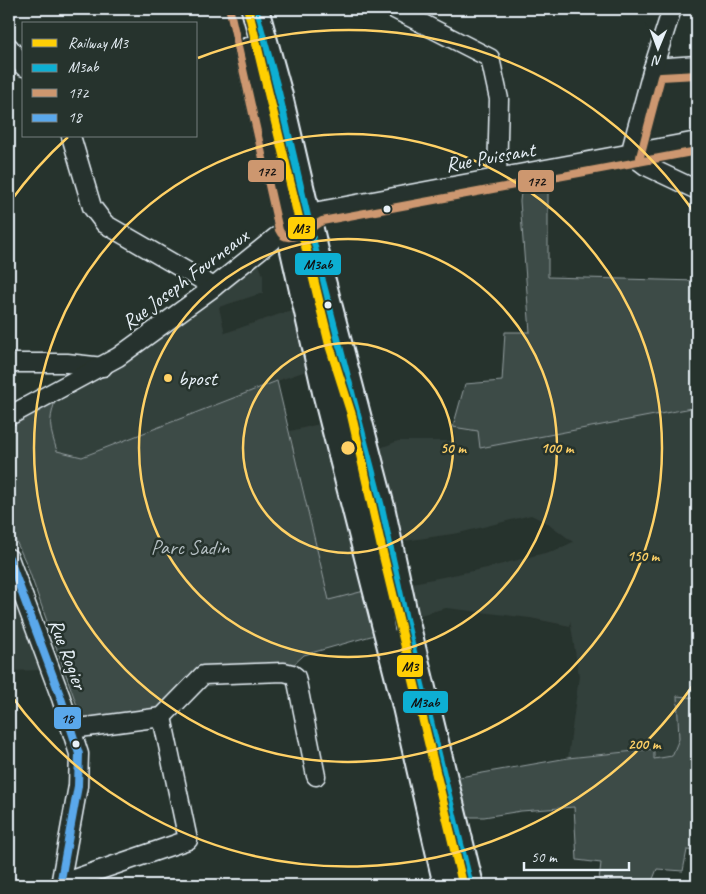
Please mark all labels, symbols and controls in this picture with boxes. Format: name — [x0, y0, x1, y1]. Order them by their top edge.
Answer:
legend — [22, 22, 198, 138]
north arrow — [634, 22, 684, 72]
text: Railway M3 — [68, 34, 129, 53]
text: N — [651, 52, 662, 69]
text: M3ab — [68, 58, 100, 77]
text: 172 — [68, 84, 90, 103]
text: 18 — [68, 108, 83, 127]
street label: Rue Puissant — [443, 136, 539, 178]
line badge: 172 — [247, 159, 285, 183]
text: 172 — [257, 163, 277, 180]
line badge: 172 — [517, 169, 555, 193]
text: 172 — [527, 173, 547, 190]
unlabelled marker — [382, 204, 392, 214]
line badge: M3 — [287, 216, 316, 240]
text: M3 — [293, 220, 311, 237]
street label: Rue Joseph Fourneaux — [116, 222, 255, 335]
line badge: M3ab — [294, 252, 342, 276]
text: M3ab — [304, 256, 334, 273]
unlabelled marker — [323, 300, 333, 310]
place label: bpost — [178, 365, 219, 391]
marker: bpost — [162, 372, 174, 384]
centre of rings — [339, 439, 357, 457]
text: 50 m — [440, 439, 467, 458]
text: 100 m — [541, 439, 575, 458]
park label: Parc Sadin — [151, 534, 230, 560]
text: 150 m — [627, 547, 661, 566]
street label: Rue Rogier — [43, 615, 94, 695]
line badge: M3 — [396, 654, 424, 678]
text: M3 — [402, 658, 420, 675]
line badge: M3ab — [402, 690, 449, 714]
text: M3ab — [411, 694, 441, 711]
line badge: 18 — [53, 706, 82, 730]
text: 18 — [61, 710, 75, 727]
text: 200 m — [628, 735, 662, 754]
unlabelled marker — [71, 739, 81, 749]
scale bar — [524, 839, 628, 871]
text: 50 m — [531, 848, 558, 867]

